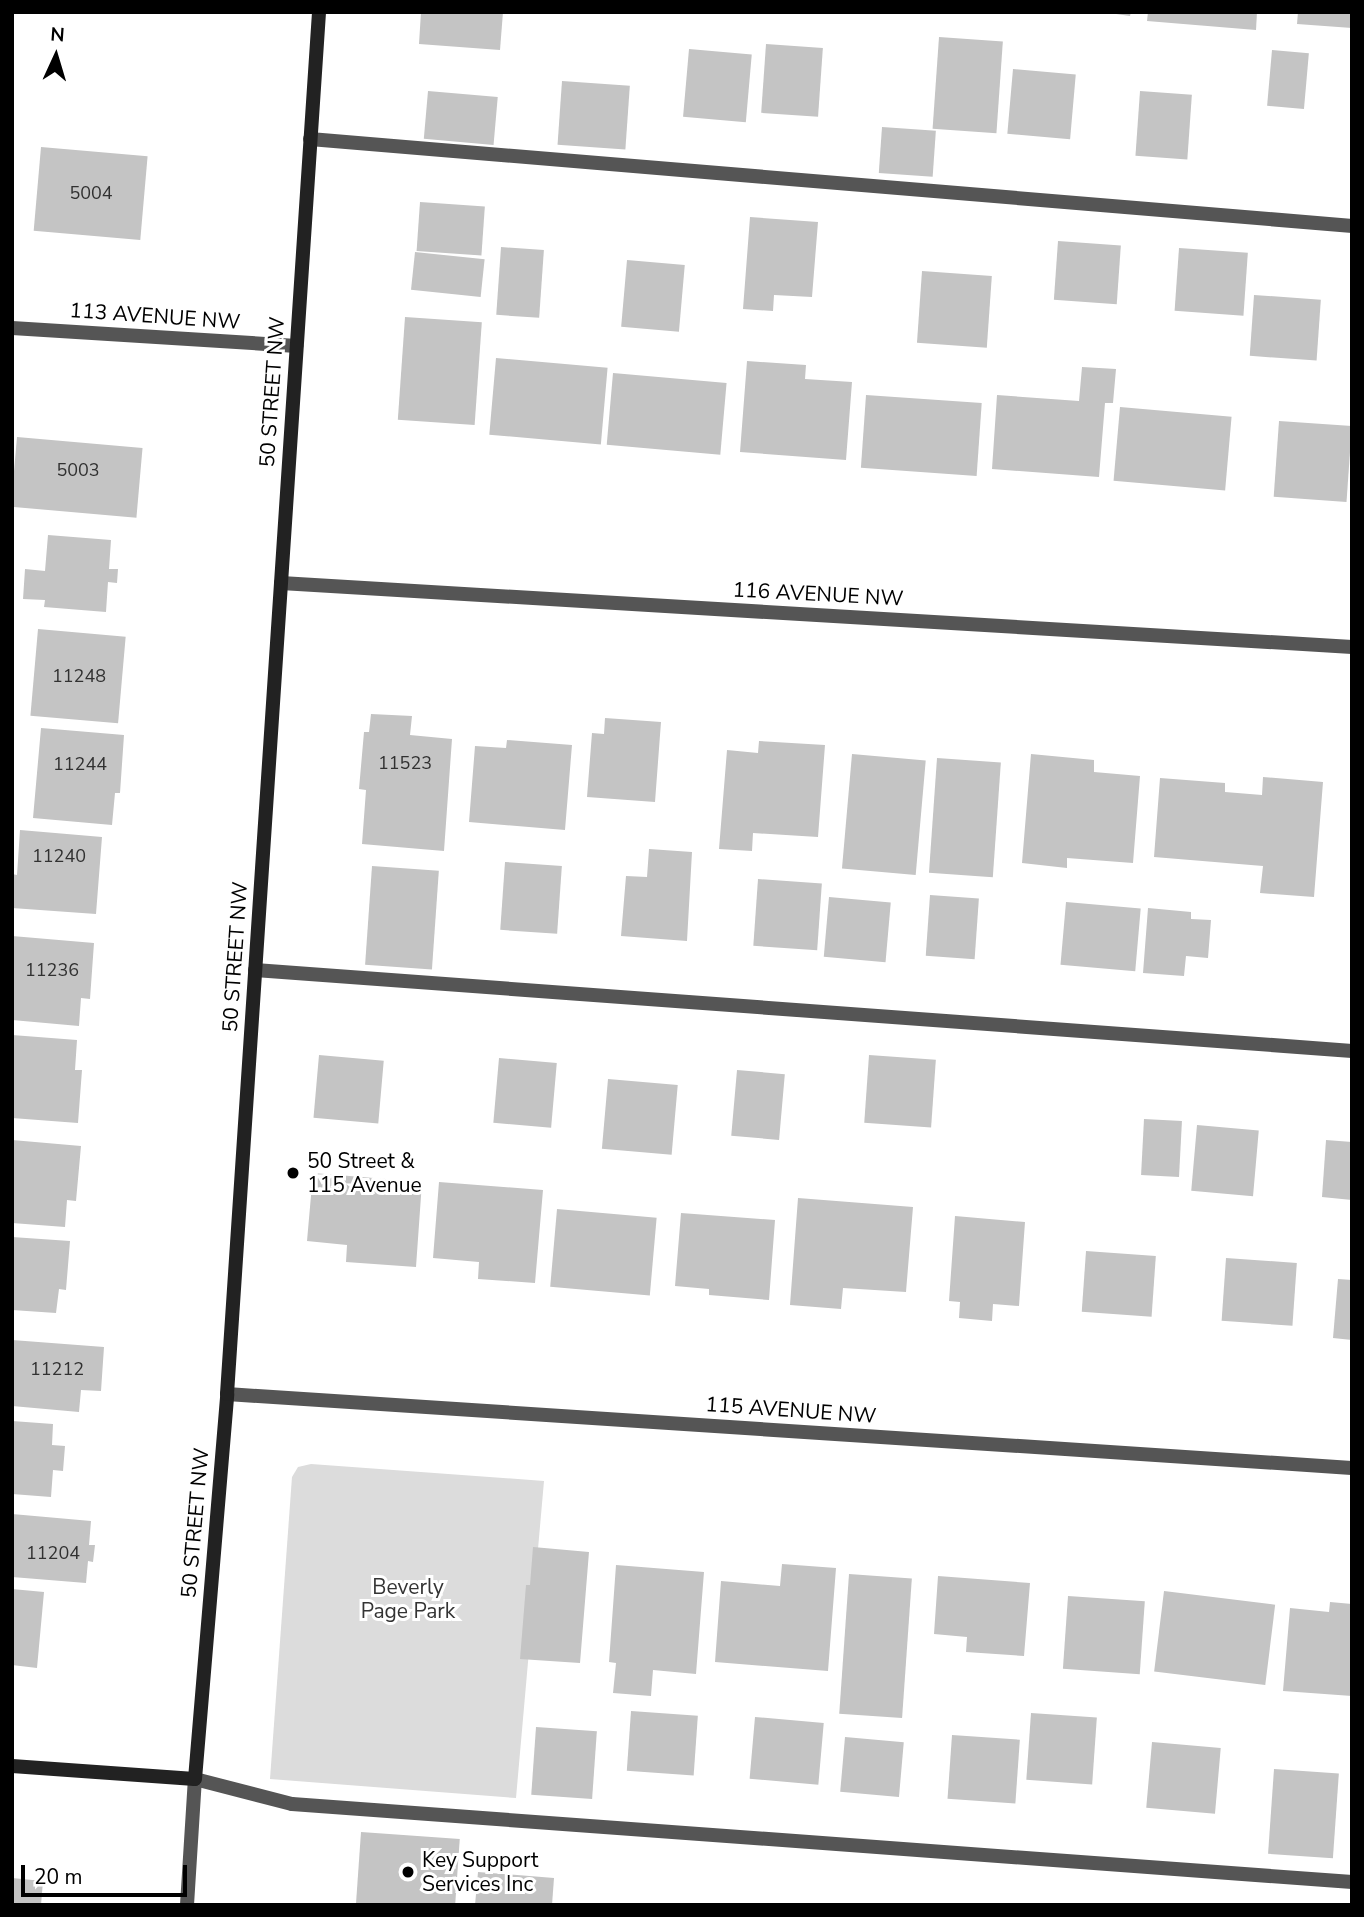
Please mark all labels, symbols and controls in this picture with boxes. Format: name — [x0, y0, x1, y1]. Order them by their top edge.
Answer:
north arrow — [21, 21, 91, 91]
text: N — [49, 22, 65, 49]
house number: 5004 — [69, 182, 113, 204]
street label: 113 AVENUE NW — [69, 297, 241, 335]
street label: 50 STREET NW — [254, 316, 290, 468]
house number: 5003 — [56, 459, 100, 481]
street label: 116 AVENUE NW — [732, 577, 904, 611]
house number: 11248 — [52, 665, 106, 687]
house number: 11523 — [378, 752, 432, 774]
house number: 11244 — [53, 753, 107, 775]
house number: 11240 — [32, 845, 86, 867]
street label: 50 STREET NW — [217, 881, 253, 1033]
house number: 11236 — [25, 959, 79, 981]
place label: 50 Street & 115 Avenue — [307, 1148, 422, 1198]
marker: 50 Street & 115 Avenue — [285, 1165, 301, 1181]
house number: 11212 — [30, 1358, 84, 1380]
street label: 115 AVENUE NW — [705, 1391, 877, 1429]
street label: 50 STREET NW — [176, 1447, 214, 1599]
house number: 11204 — [26, 1542, 80, 1564]
park label: Beverly Page Park — [361, 1574, 455, 1624]
place label: Key Support Services Inc — [422, 1847, 538, 1897]
scale bar — [24, 1850, 191, 1894]
text: 20 m — [34, 1863, 83, 1891]
marker: Key Support Services Inc — [400, 1864, 416, 1880]

